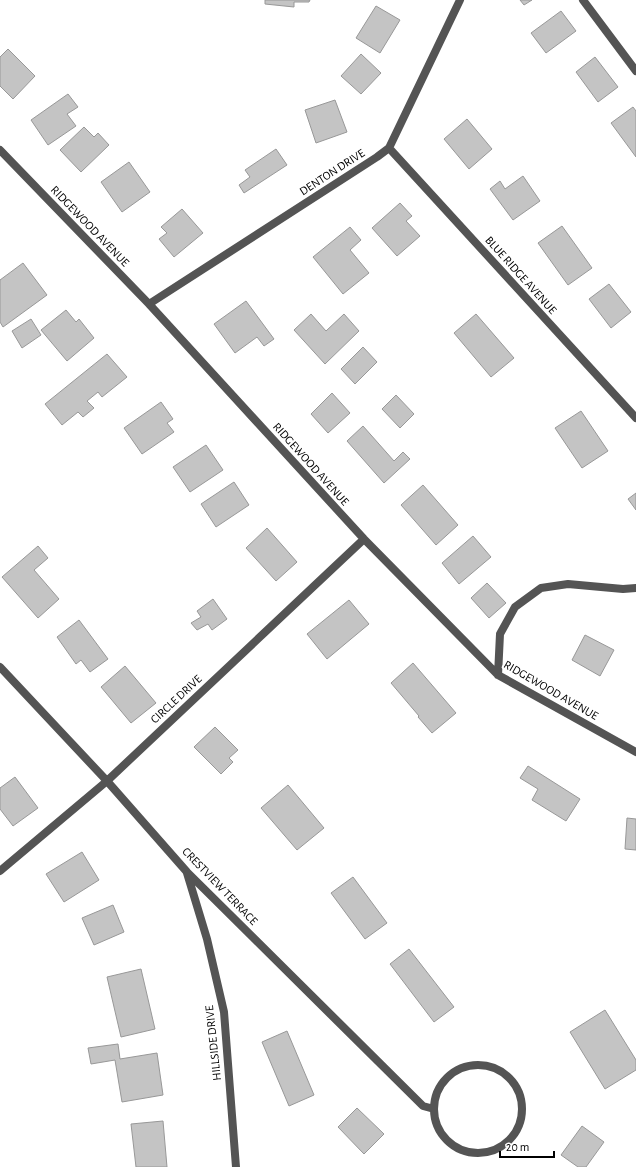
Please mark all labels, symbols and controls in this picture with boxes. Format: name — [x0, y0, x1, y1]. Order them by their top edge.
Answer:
street label: DENTON DRIVE — [297, 147, 367, 197]
street label: RIDGEWOOD AVENUE — [49, 183, 132, 269]
street label: BLUE RIDGE AVENUE — [483, 234, 559, 316]
street label: RIDGEWOOD AVENUE — [271, 420, 351, 508]
street label: RIDGEWOOD AVENUE — [502, 658, 600, 722]
street label: CIRCLE DRIVE — [148, 672, 204, 726]
street label: CRESTVIEW TERRACE — [180, 845, 260, 927]
street label: HILLSIDE DRIVE — [203, 1004, 223, 1081]
scale bar — [500, 1133, 554, 1159]
text: 20 m — [506, 1141, 529, 1153]

